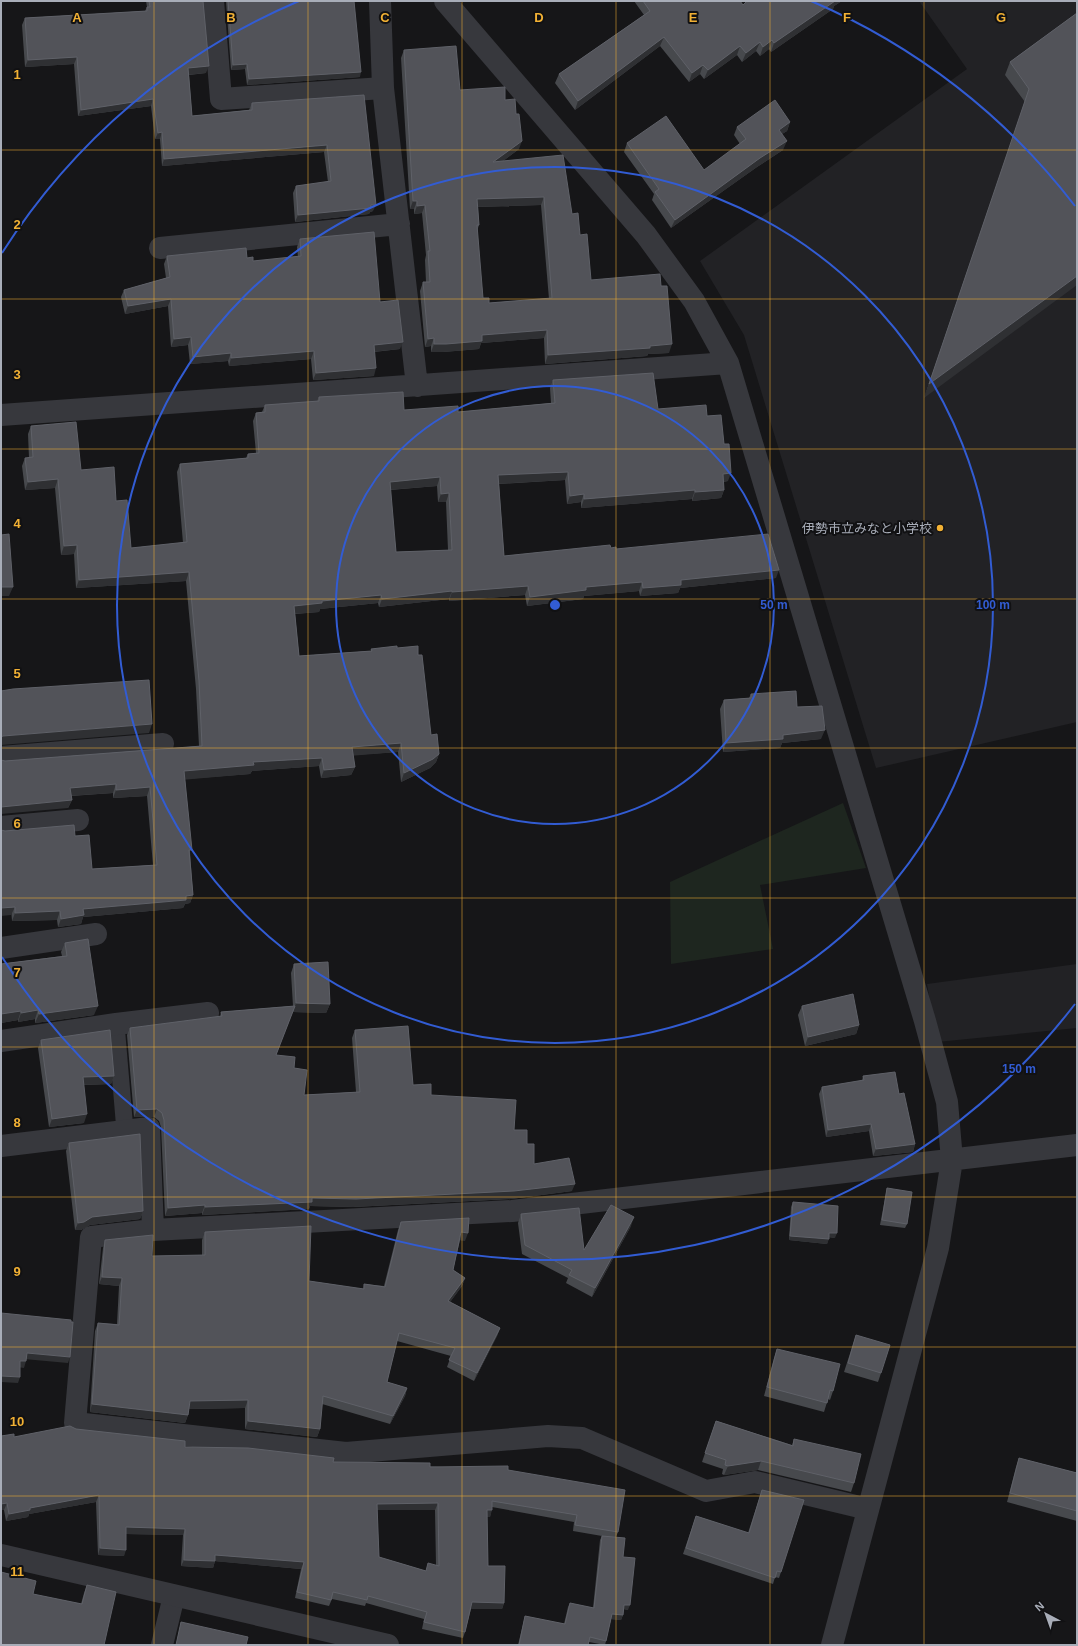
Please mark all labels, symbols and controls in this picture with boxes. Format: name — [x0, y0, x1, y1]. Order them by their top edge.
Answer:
text: A — [72, 10, 82, 25]
text: B — [226, 10, 236, 25]
text: C — [380, 10, 390, 25]
text: D — [534, 10, 544, 25]
text: E — [689, 10, 698, 25]
text: F — [843, 10, 851, 25]
text: G — [996, 10, 1006, 25]
text: 1 — [13, 67, 21, 82]
text: 2 — [13, 217, 21, 232]
text: 3 — [13, 367, 21, 382]
text: 4 — [13, 516, 21, 531]
place label: 伊勢市立みなと小学校 — [802, 521, 932, 536]
marker: 伊勢市立みなと小学校 — [935, 523, 945, 533]
centre of rings — [548, 598, 562, 612]
text: 50 m — [760, 598, 788, 612]
text: 100 m — [976, 598, 1010, 612]
text: 5 — [13, 666, 21, 681]
text: 6 — [13, 816, 21, 831]
text: 7 — [13, 965, 21, 980]
text: 150 m — [1002, 1062, 1036, 1076]
text: 8 — [13, 1115, 21, 1130]
text: 9 — [13, 1264, 21, 1279]
text: 10 — [10, 1414, 24, 1429]
text: 11 — [10, 1564, 24, 1579]
north arrow — [1026, 1594, 1066, 1634]
text: N — [1033, 1599, 1046, 1614]

